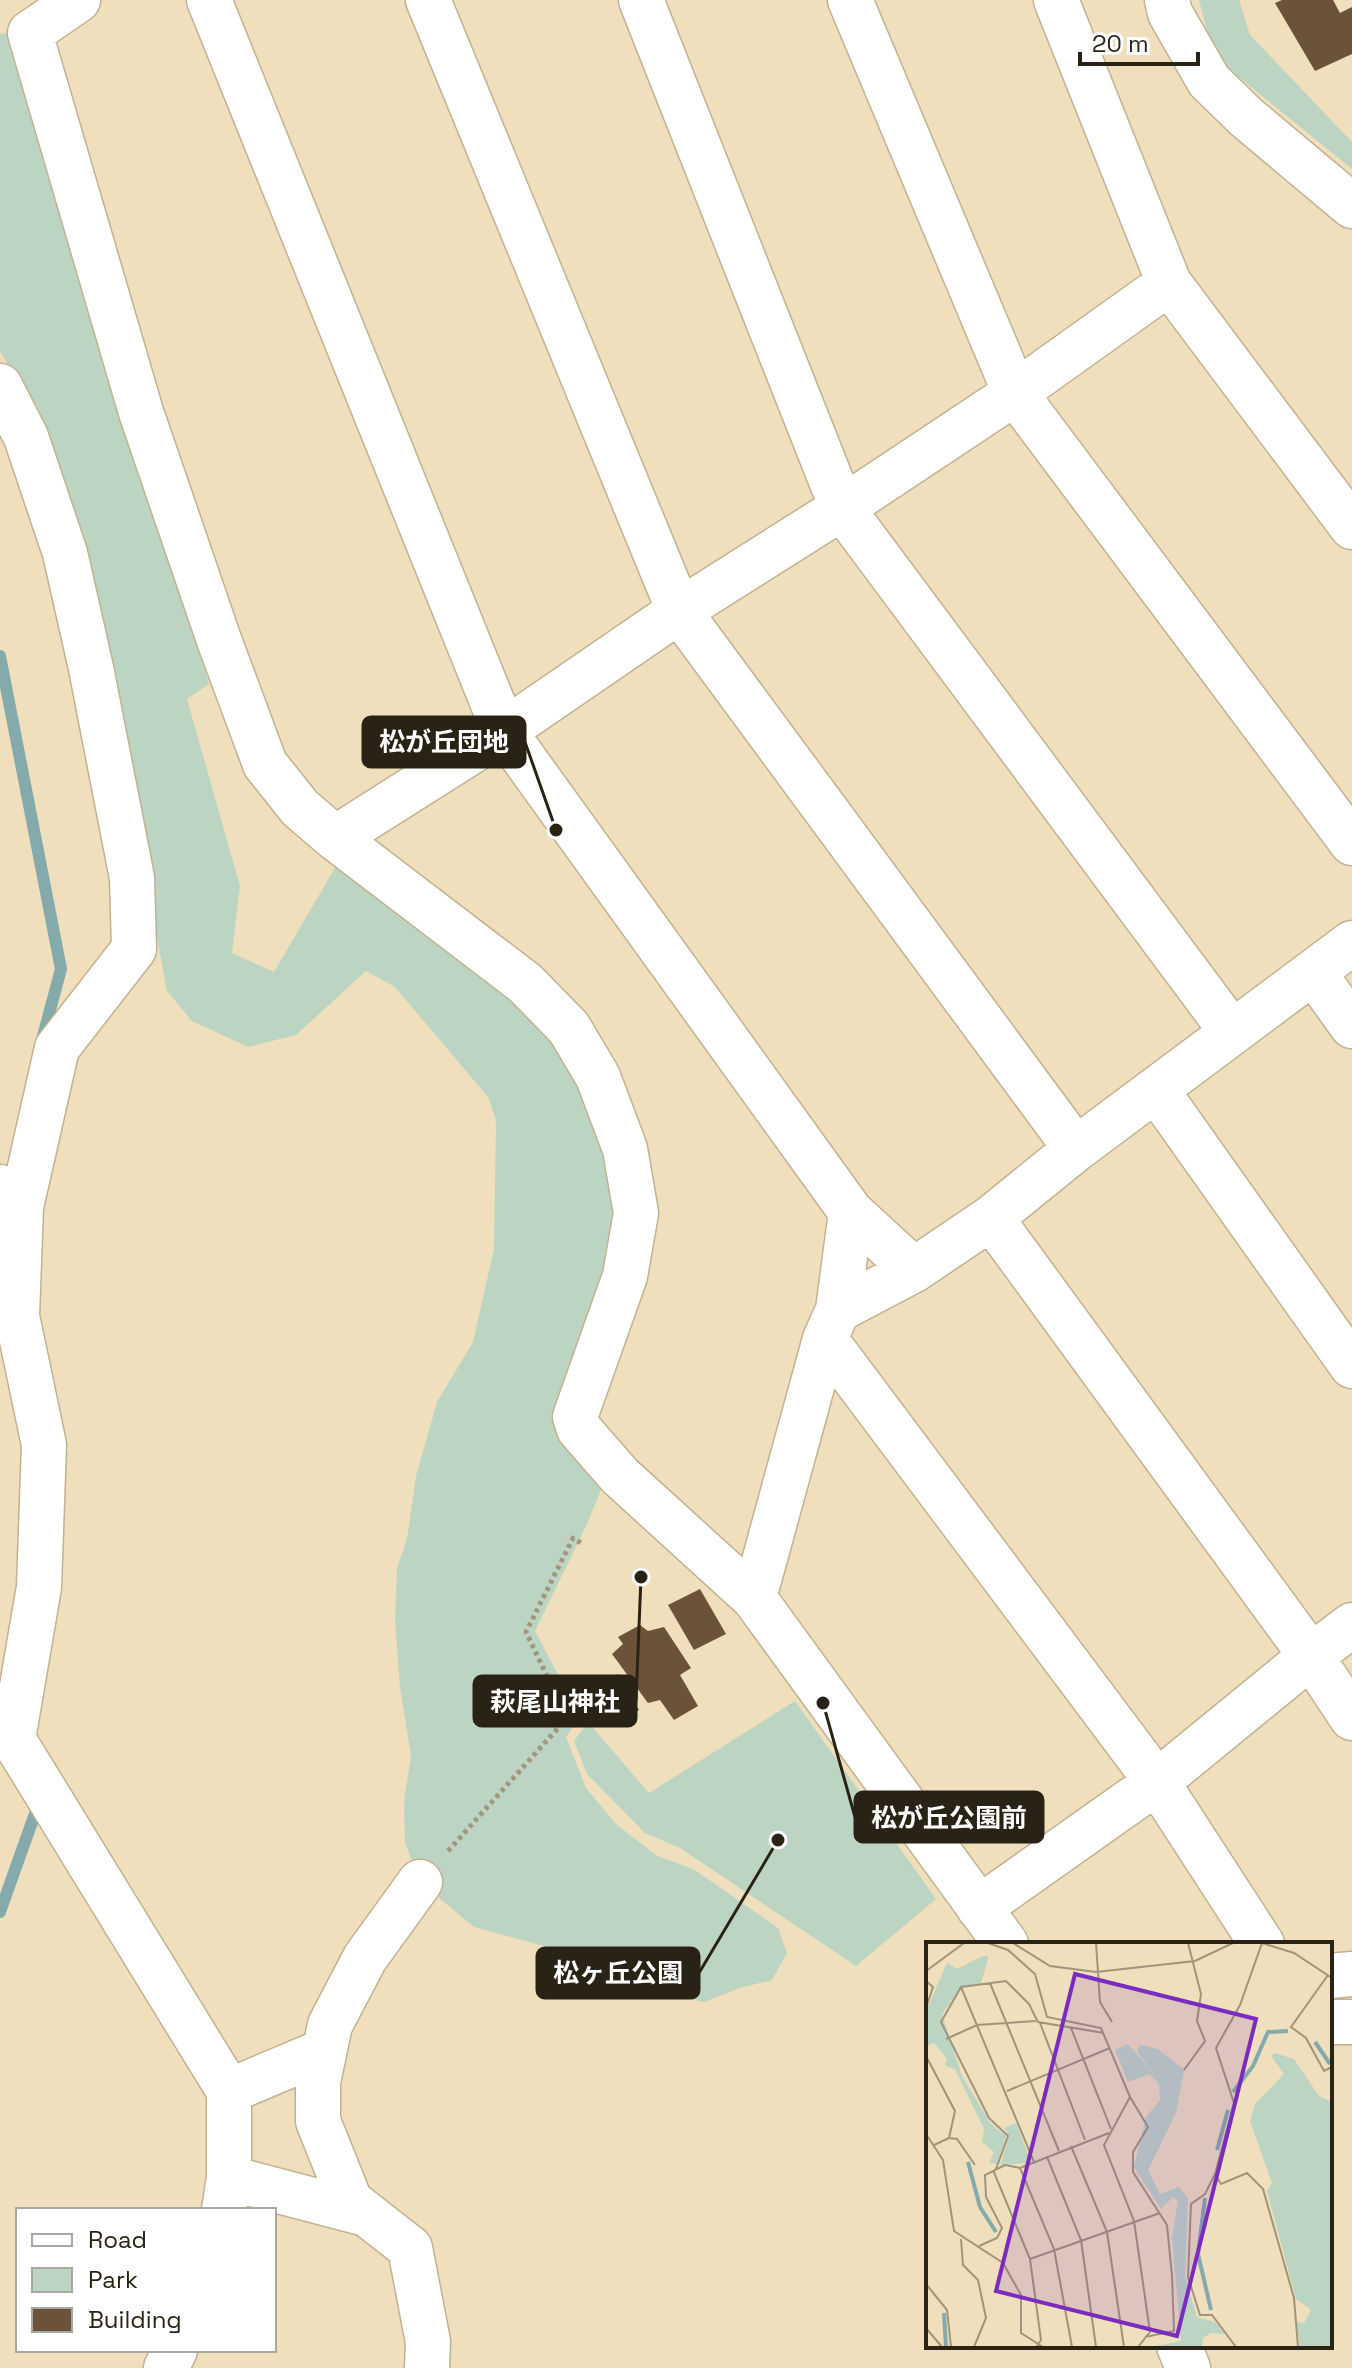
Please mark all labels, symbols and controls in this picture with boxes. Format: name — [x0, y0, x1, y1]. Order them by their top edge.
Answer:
scale bar — [1080, 16, 1198, 66]
text: 20 m — [1092, 28, 1149, 59]
callout: 松が丘団地 — [363, 717, 525, 767]
text: 松が丘団地 — [379, 725, 509, 759]
callout: 萩尾山神社 — [474, 1676, 636, 1726]
text: 萩尾山神社 — [490, 1685, 620, 1719]
callout: 松が丘公園前 — [855, 1792, 1043, 1842]
text: 松が丘公園前 — [871, 1801, 1027, 1835]
inset map — [926, 1942, 1332, 2348]
callout: 松ヶ丘公園 — [537, 1948, 699, 1998]
text: 松ヶ丘公園 — [553, 1956, 683, 1990]
legend — [16, 2208, 276, 2352]
text: Road — [88, 2224, 147, 2255]
text: Park — [88, 2264, 138, 2295]
text: Building — [88, 2304, 182, 2335]

